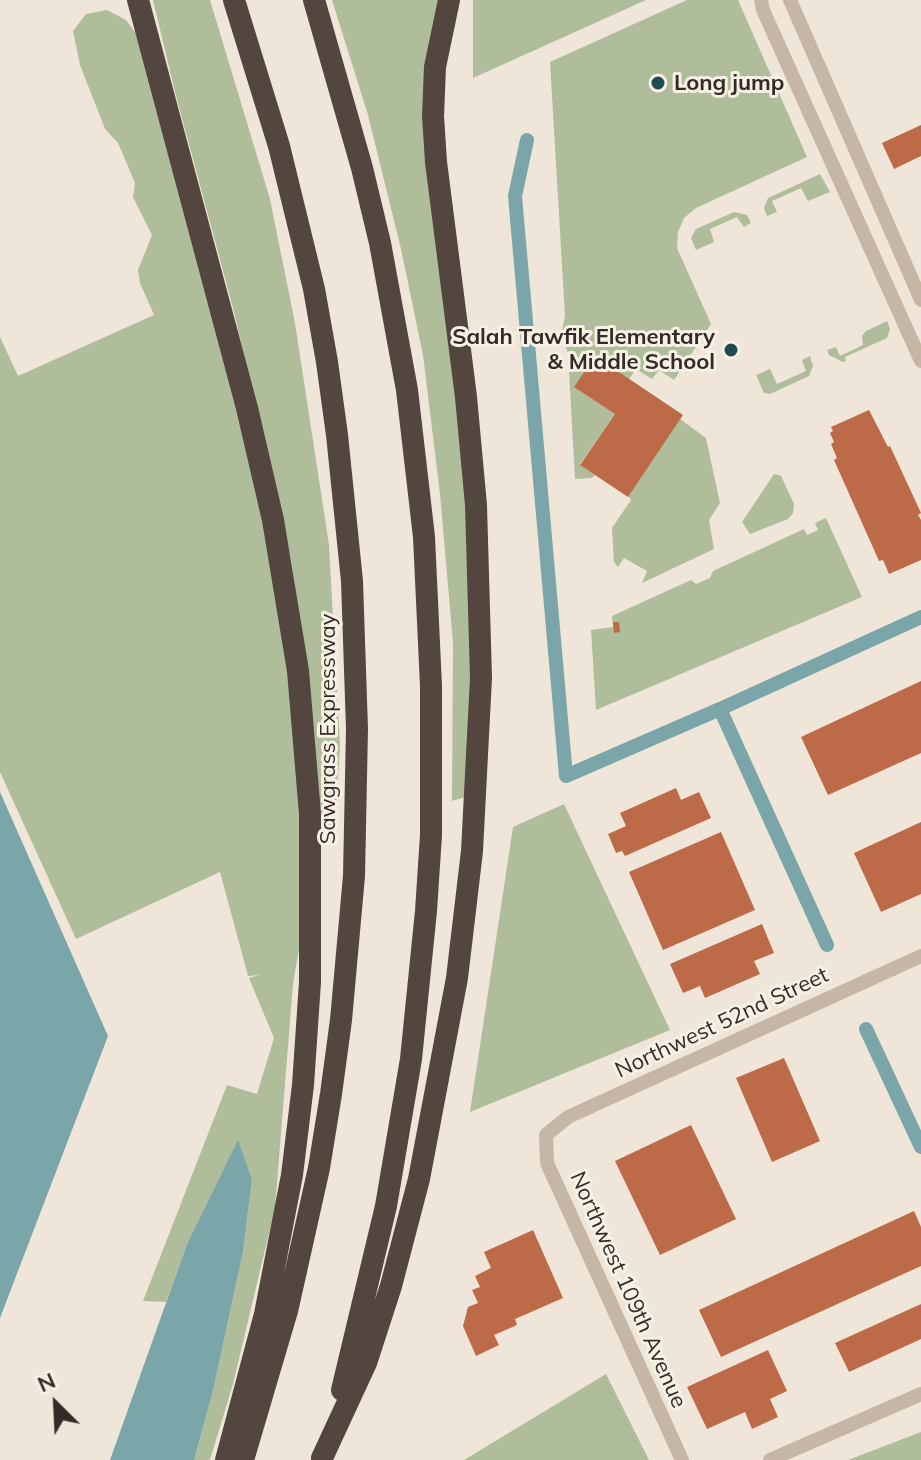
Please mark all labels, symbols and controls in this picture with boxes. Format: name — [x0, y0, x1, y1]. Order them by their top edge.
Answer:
place label: Long jump — [674, 70, 784, 96]
marker: Long jump — [649, 74, 667, 92]
place label: Salah Tawfik Elementary & Middle School — [452, 324, 715, 376]
marker: Salah Tawfik Elementary & Middle School — [722, 341, 740, 359]
street label: Sawgrass Expressway — [315, 614, 341, 844]
street label: Northwest 52nd Street — [611, 962, 833, 1084]
street label: Northwest 109th Avenue — [564, 1168, 692, 1412]
north arrow — [16, 1364, 96, 1444]
text: N — [33, 1366, 60, 1398]

